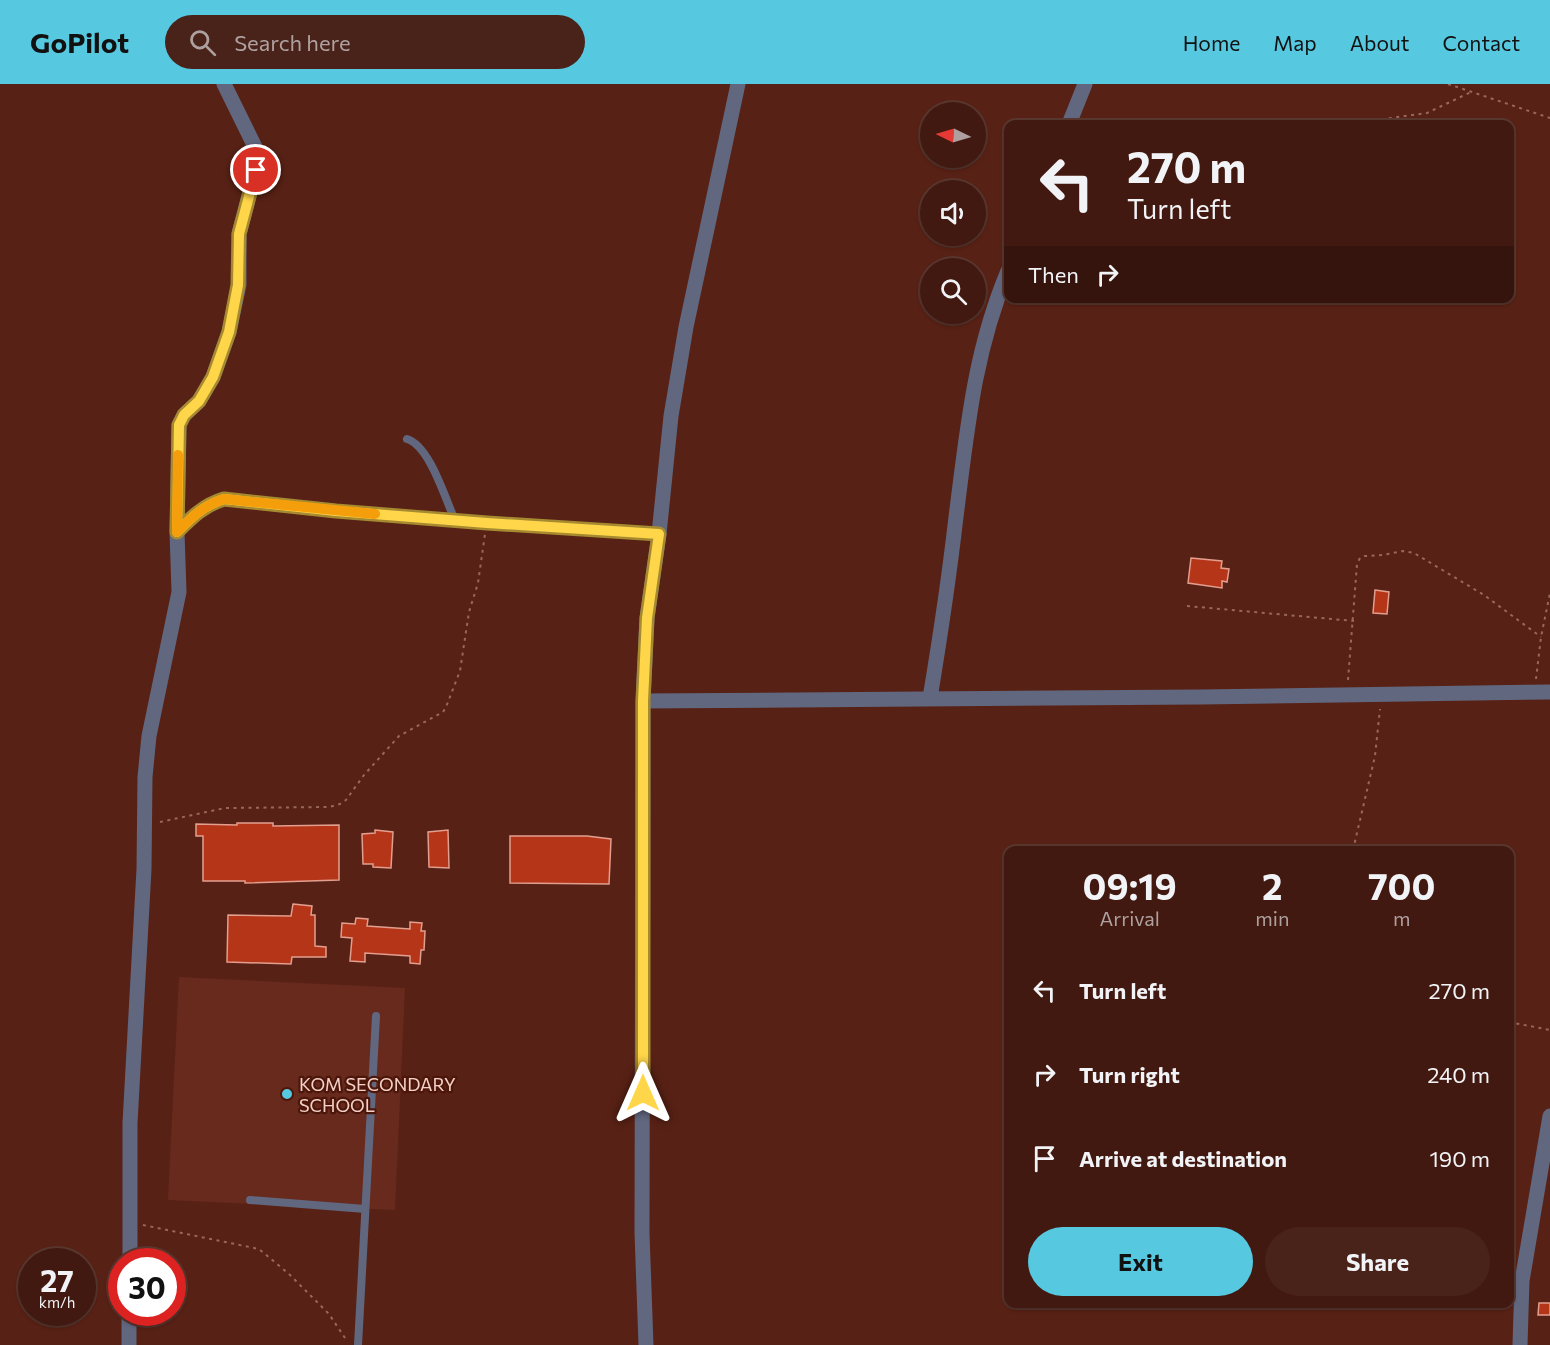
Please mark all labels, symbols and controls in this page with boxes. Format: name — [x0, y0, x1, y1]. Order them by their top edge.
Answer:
search box — [165, 15, 585, 69]
text: GoPilot — [30, 25, 129, 59]
icon: search — [186, 26, 219, 59]
text: Search here — [234, 29, 351, 56]
text: Home — [1183, 30, 1240, 55]
text: Map — [1273, 30, 1317, 55]
text: About — [1350, 30, 1409, 55]
text: Contact — [1442, 30, 1520, 55]
north arrow — [920, 102, 986, 168]
map controls — [920, 102, 986, 324]
text: 270 m — [1127, 140, 1246, 192]
pin — [230, 144, 281, 195]
icon: left — [1028, 144, 1106, 222]
icon: arrive — [239, 153, 272, 186]
button: sound — [920, 180, 986, 246]
text: Turn left — [1127, 192, 1231, 225]
button: search — [920, 258, 986, 324]
icon: right — [1091, 258, 1124, 291]
text: Then — [1028, 261, 1079, 288]
text: 09:19 — [1083, 863, 1177, 907]
text: 2 — [1262, 863, 1283, 907]
text: 700 — [1368, 863, 1435, 907]
text: Arrival — [1099, 906, 1160, 930]
text: min — [1255, 906, 1289, 930]
text: m — [1393, 906, 1410, 930]
icon: left — [1028, 974, 1061, 1007]
text: Turn left — [1079, 977, 1166, 1004]
text: 270 m — [1429, 977, 1490, 1004]
icon: right — [1028, 1058, 1061, 1091]
position arrow — [611, 1061, 675, 1125]
text: Turn right — [1079, 1061, 1180, 1088]
text: 240 m — [1427, 1061, 1490, 1088]
place label: KOM SECONDARY SCHOOL — [299, 1073, 456, 1116]
marker: KOM SECONDARY SCHOOL — [280, 1087, 294, 1101]
icon: arrive — [1028, 1142, 1061, 1175]
text: Arrive at destination — [1079, 1145, 1287, 1172]
text: 190 m — [1429, 1145, 1490, 1172]
button: Exit — [1028, 1227, 1253, 1296]
button: Share — [1265, 1227, 1490, 1296]
speed limit sign: 30 — [108, 1248, 186, 1326]
text: 27 — [40, 1261, 74, 1298]
text: km/h — [39, 1293, 75, 1311]

